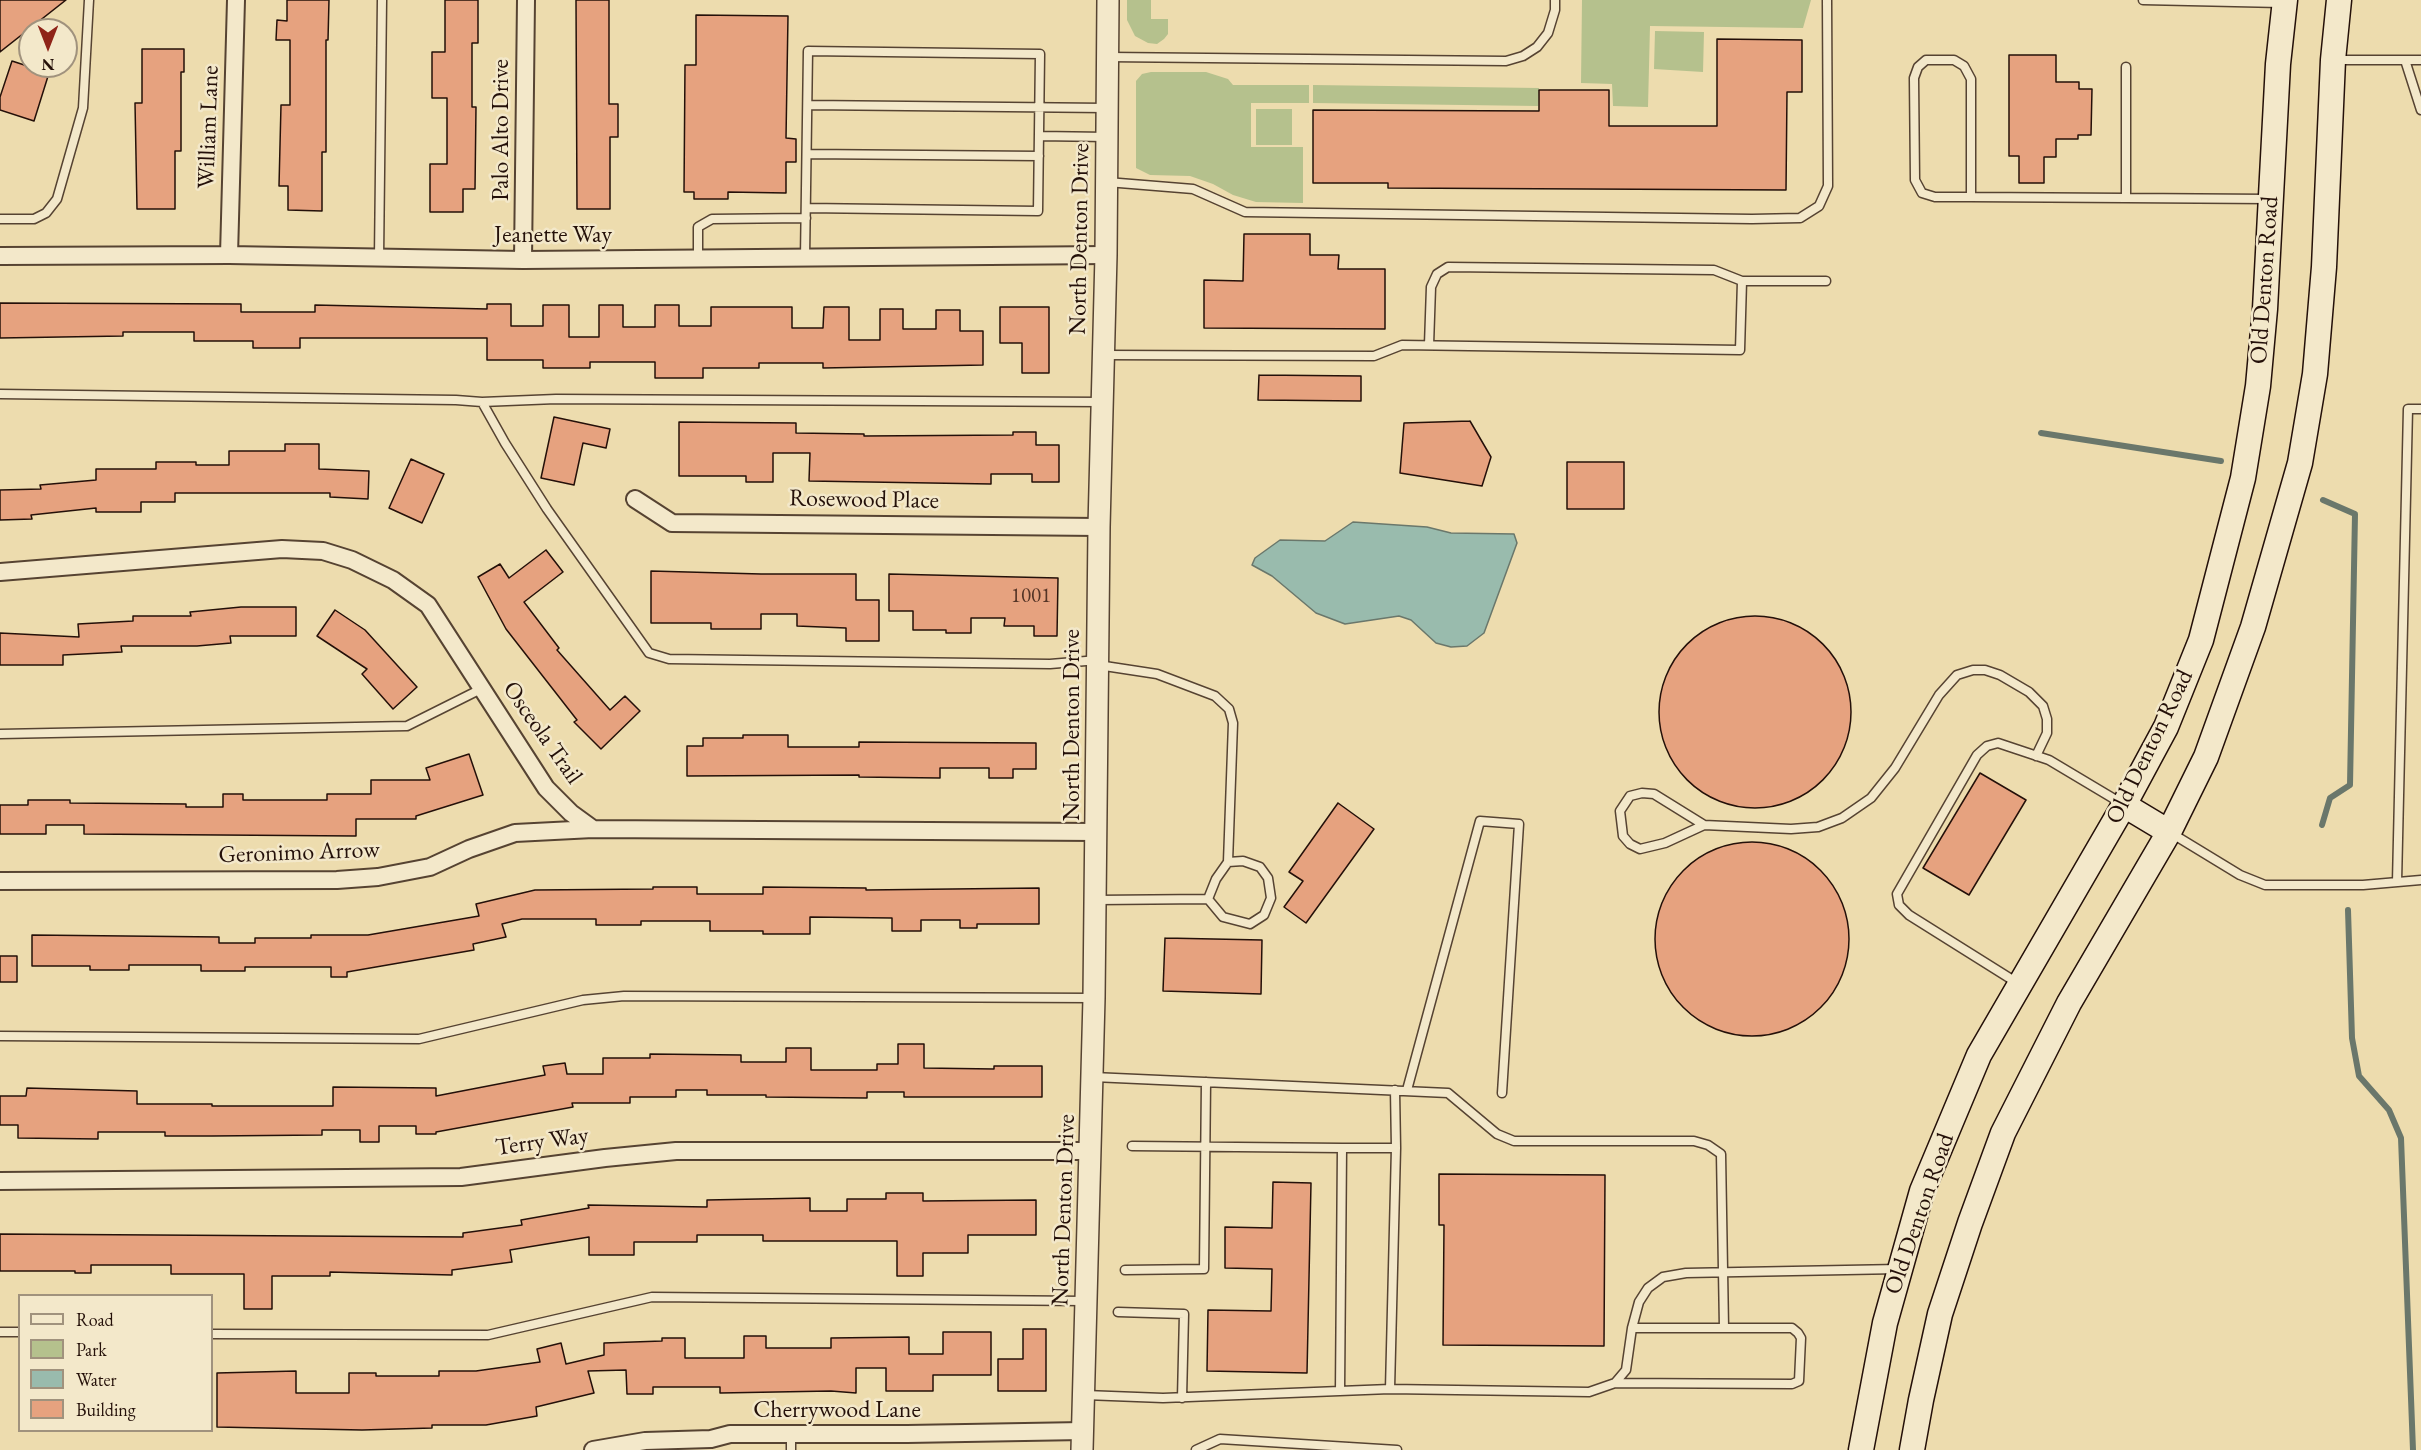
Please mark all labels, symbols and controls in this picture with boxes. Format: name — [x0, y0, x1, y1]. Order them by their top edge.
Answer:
north arrow — [18, 18, 78, 78]
text: N — [42, 54, 54, 75]
street label: Palo Alto Drive — [487, 59, 515, 201]
street label: William Lane — [192, 65, 226, 189]
street label: North Denton Drive — [1064, 143, 1096, 335]
street label: Old Denton Road — [2245, 195, 2285, 365]
street label: Jeanette Way — [494, 221, 612, 249]
street label: Rosewood Place — [789, 484, 939, 516]
house number: 1001 — [1011, 583, 1051, 609]
street label: North Denton Drive — [1058, 629, 1086, 821]
street label: Old Denton Road — [2100, 665, 2200, 829]
street label: Osceola Trail — [496, 676, 588, 790]
street label: Geronimo Arrow — [218, 836, 380, 870]
street label: North Denton Drive — [1046, 1114, 1082, 1306]
street label: Terry Way — [494, 1121, 590, 1163]
street label: Old Denton Road — [1879, 1130, 1961, 1298]
legend — [18, 1294, 213, 1432]
text: Road — [76, 1308, 114, 1331]
text: Park — [76, 1338, 107, 1361]
text: Water — [76, 1368, 117, 1391]
street label: Cherrywood Lane — [753, 1396, 921, 1424]
text: Building — [76, 1398, 136, 1421]

